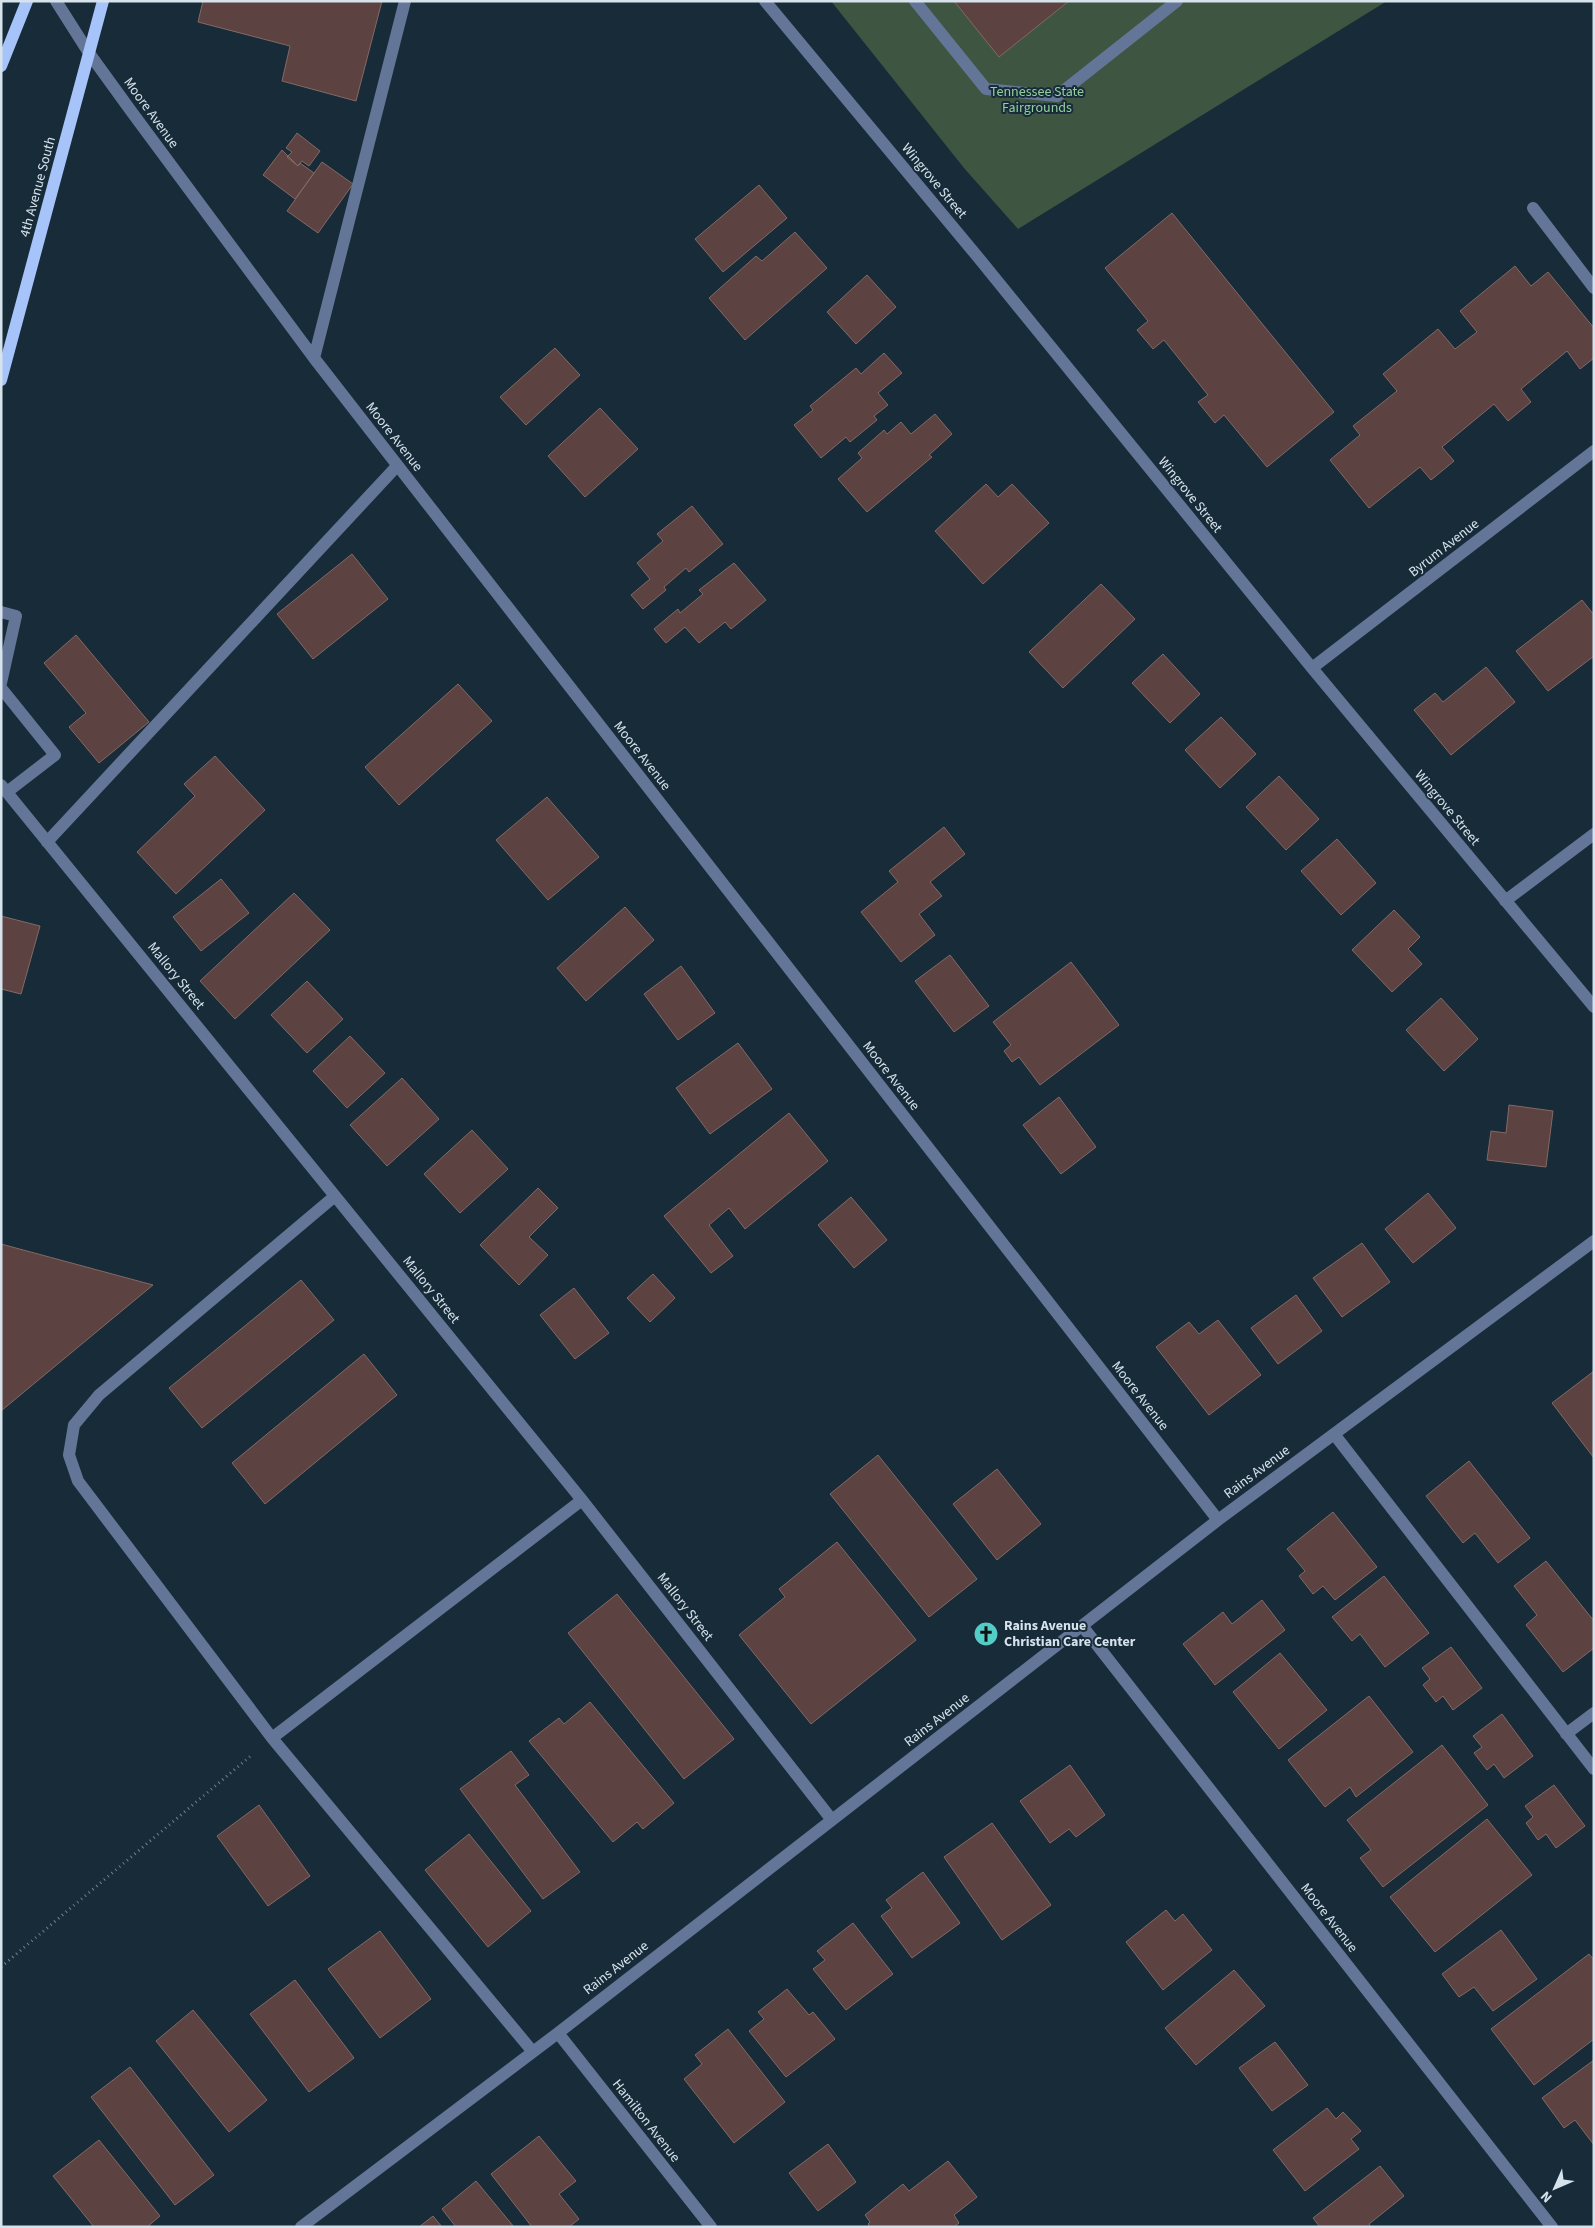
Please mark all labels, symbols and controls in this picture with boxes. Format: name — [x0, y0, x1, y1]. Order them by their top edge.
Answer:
street label: Moore Avenue — [119, 74, 184, 152]
park label: Tennessee State Fairgrounds — [990, 82, 1084, 118]
street label: 4th Avenue South — [15, 135, 61, 239]
street label: Wingrove Street — [897, 139, 972, 223]
street label: Moore Avenue — [361, 398, 427, 476]
street label: Wingrove Street — [1153, 453, 1227, 538]
street label: Byrum Avenue — [1405, 514, 1484, 582]
street label: Moore Avenue — [609, 717, 675, 795]
street label: Wingrove Street — [1410, 766, 1485, 850]
street label: Mallory Street — [143, 938, 210, 1014]
street label: Moore Avenue — [858, 1037, 924, 1115]
street label: Mallory Street — [398, 1252, 465, 1328]
street label: Moore Avenue — [1107, 1357, 1173, 1435]
street label: Rains Avenue — [1220, 1441, 1294, 1503]
street label: Mallory Street — [652, 1569, 718, 1646]
place label: Rains Avenue Christian Care Center — [1004, 1616, 1136, 1652]
church icon: Rains Avenue Christian Care Center — [973, 1621, 999, 1647]
street label: Rains Avenue — [900, 1688, 974, 1752]
street label: Moore Avenue — [1296, 1879, 1362, 1957]
street label: Rains Avenue — [579, 1936, 653, 2000]
street label: Hamilton Avenue — [607, 2075, 685, 2167]
north arrow — [1530, 2163, 1580, 2213]
text: N — [1536, 2186, 1557, 2207]

